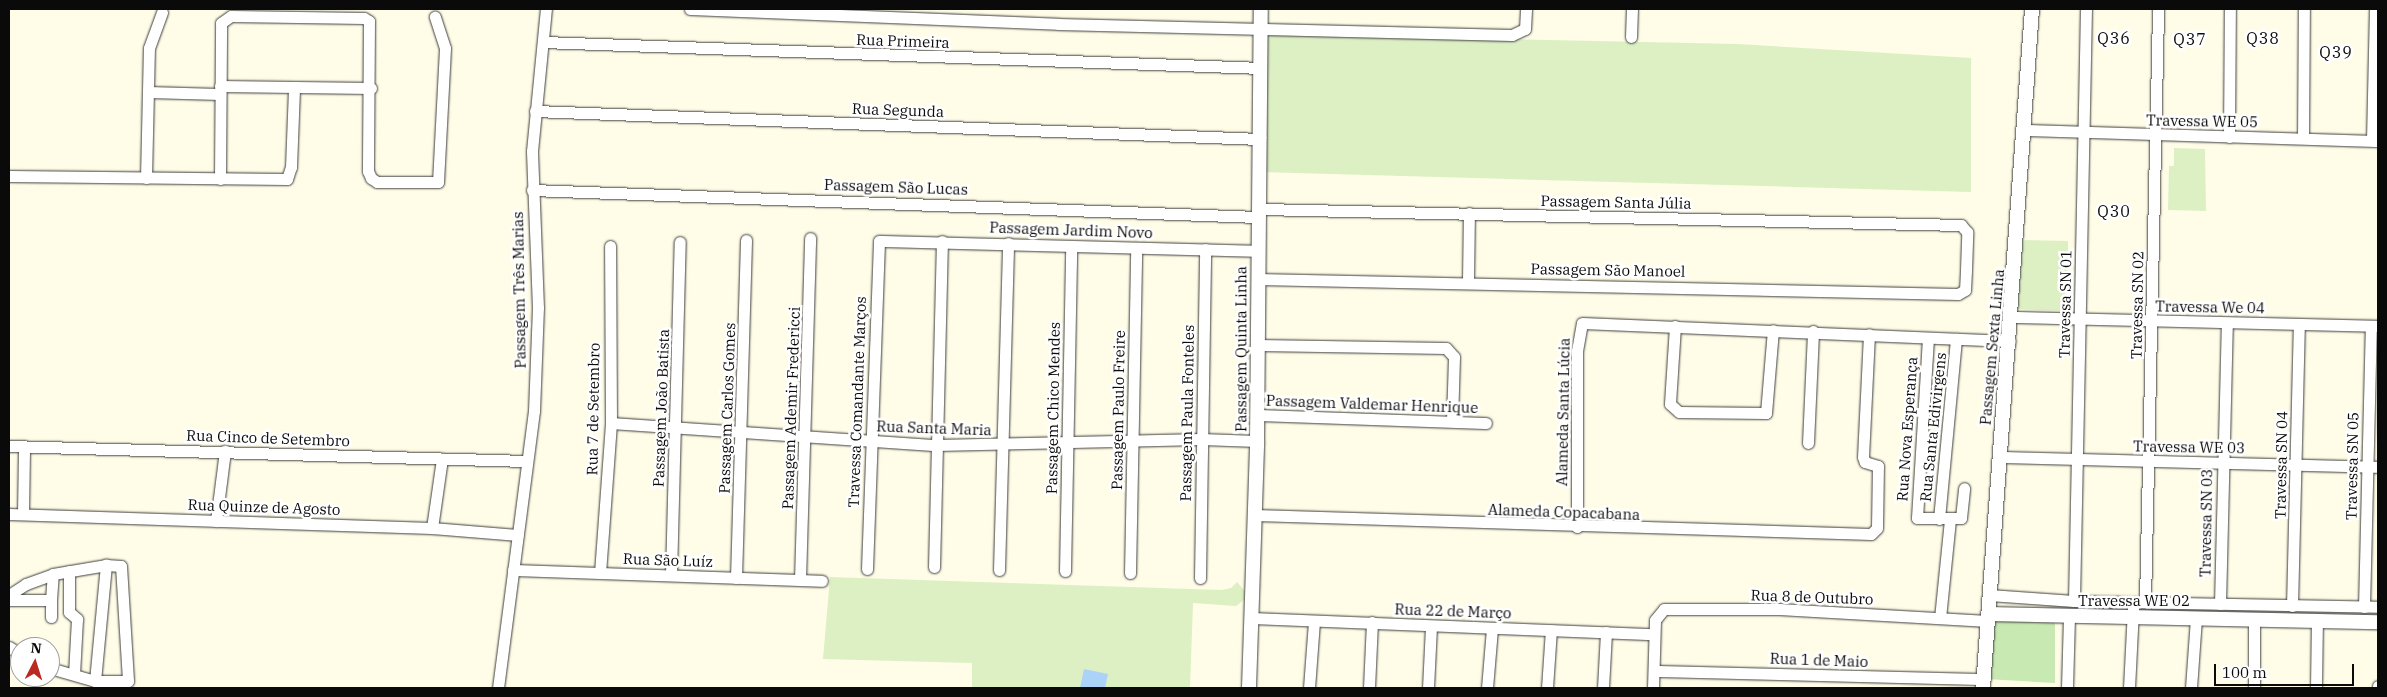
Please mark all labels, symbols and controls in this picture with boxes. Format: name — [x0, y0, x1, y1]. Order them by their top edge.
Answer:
district label: Q36 — [2097, 28, 2131, 48]
district label: Q38 — [2246, 28, 2280, 48]
district label: Q37 — [2173, 29, 2207, 49]
street label: Rua Primeira — [856, 30, 950, 52]
district label: Q39 — [2319, 42, 2353, 62]
street label: Rua Segunda — [852, 99, 944, 121]
street label: Travessa WE 05 — [2146, 111, 2258, 131]
street label: Passagem São Lucas — [824, 175, 968, 199]
street label: Passagem Santa Júlia — [1540, 192, 1692, 212]
district label: Q30 — [2097, 201, 2131, 221]
street label: Passagem Três Marias — [509, 211, 529, 369]
street label: Passagem Jardim Novo — [989, 218, 1153, 242]
street label: Travessa SN 01 — [2055, 250, 2075, 358]
street label: Travessa SN 02 — [2127, 251, 2147, 359]
street label: Passagem São Manoel — [1530, 260, 1686, 280]
street label: Passagem Quinta Linha — [1232, 266, 1250, 432]
street label: Passagem Sexta Linha — [1976, 268, 2008, 426]
street label: Travessa Comandante Marços — [844, 296, 870, 508]
street label: Travessa We 04 — [2155, 297, 2265, 317]
street label: Passagem Ademir Fredericci — [778, 306, 804, 510]
street label: Passagem Carlos Gomes — [715, 322, 739, 494]
street label: Passagem Chico Mendes — [1042, 322, 1064, 494]
street label: Passagem Paula Fonteles — [1176, 325, 1198, 501]
street label: Passagem João Batista — [649, 329, 673, 487]
street label: Passagem Paulo Freire — [1108, 330, 1128, 490]
street label: Alameda Santa Lúcia — [1553, 338, 1573, 486]
street label: Rua 7 de Setembro — [583, 343, 603, 475]
street label: Rua Santa Edivirgens — [1916, 351, 1950, 503]
street label: Rua Nova Esperança — [1893, 356, 1921, 502]
street label: Passagem Valdemar Henrique — [1266, 391, 1478, 417]
street label: Travessa SN 04 — [2271, 411, 2291, 519]
street label: Travessa SN 05 — [2342, 412, 2362, 520]
street label: Rua Santa Maria — [876, 417, 992, 439]
street label: Rua Cinco de Setembro — [186, 426, 350, 450]
street label: Travessa WE 03 — [2133, 437, 2245, 457]
street label: Travessa SN 03 — [2196, 469, 2216, 577]
street label: Rua Quinze de Agosto — [187, 495, 341, 519]
street label: Alameda Copacabana — [1487, 500, 1641, 524]
street label: Rua São Luíz — [623, 549, 713, 571]
street label: Rua 8 de Outubro — [1750, 586, 1874, 608]
street label: Travessa WE 02 — [2078, 592, 2190, 610]
street label: Rua 22 de Março — [1394, 600, 1512, 622]
north arrow — [10, 637, 60, 687]
text: N — [30, 639, 43, 658]
street label: Rua 1 de Maio — [1769, 649, 1869, 671]
scale bar — [2217, 654, 2357, 686]
text: 100 m — [2222, 663, 2267, 682]

